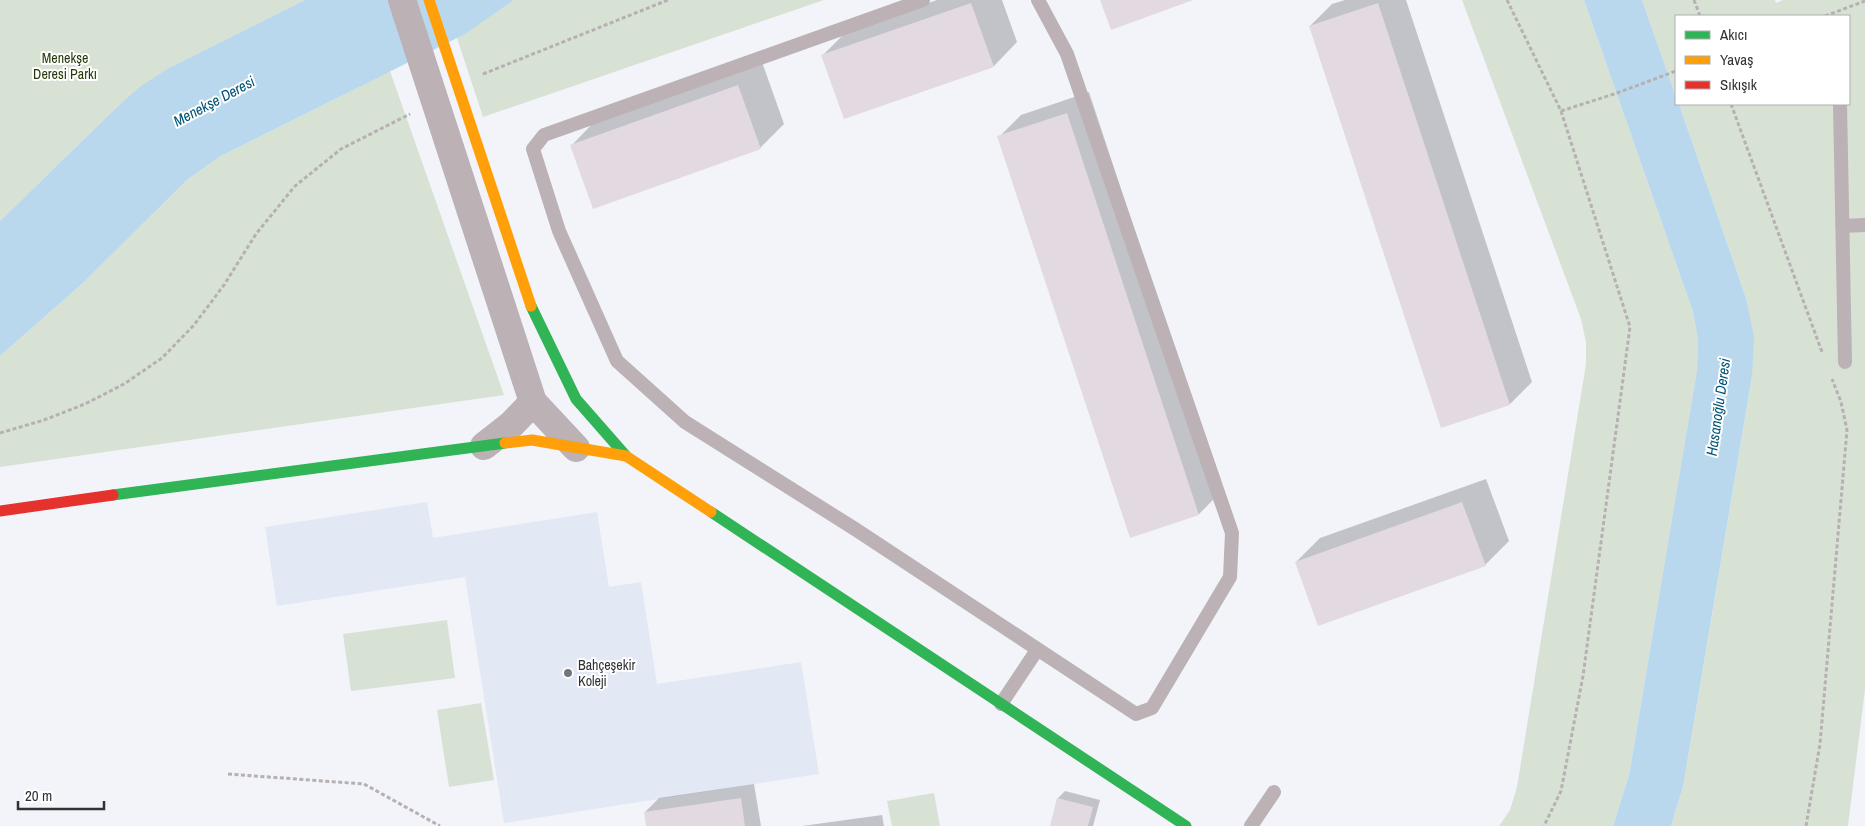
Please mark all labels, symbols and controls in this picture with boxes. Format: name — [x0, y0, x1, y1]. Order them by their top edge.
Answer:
legend — [1675, 15, 1850, 105]
text: Akıcı — [1719, 24, 1747, 45]
park label: Menekşe Deresi Parkı — [33, 49, 97, 83]
text: Yavaş — [1720, 49, 1753, 70]
water label: Menekşe Deresi — [170, 70, 259, 131]
text: Sıkışık — [1720, 74, 1758, 95]
water label: Hasanoğlu Deresi — [1701, 356, 1735, 457]
place label: Bahçeşekir Koleji — [578, 656, 636, 690]
marker: Bahçeşekir Koleji — [562, 667, 574, 679]
scale bar — [18, 778, 104, 810]
text: 20 m — [25, 785, 52, 806]

